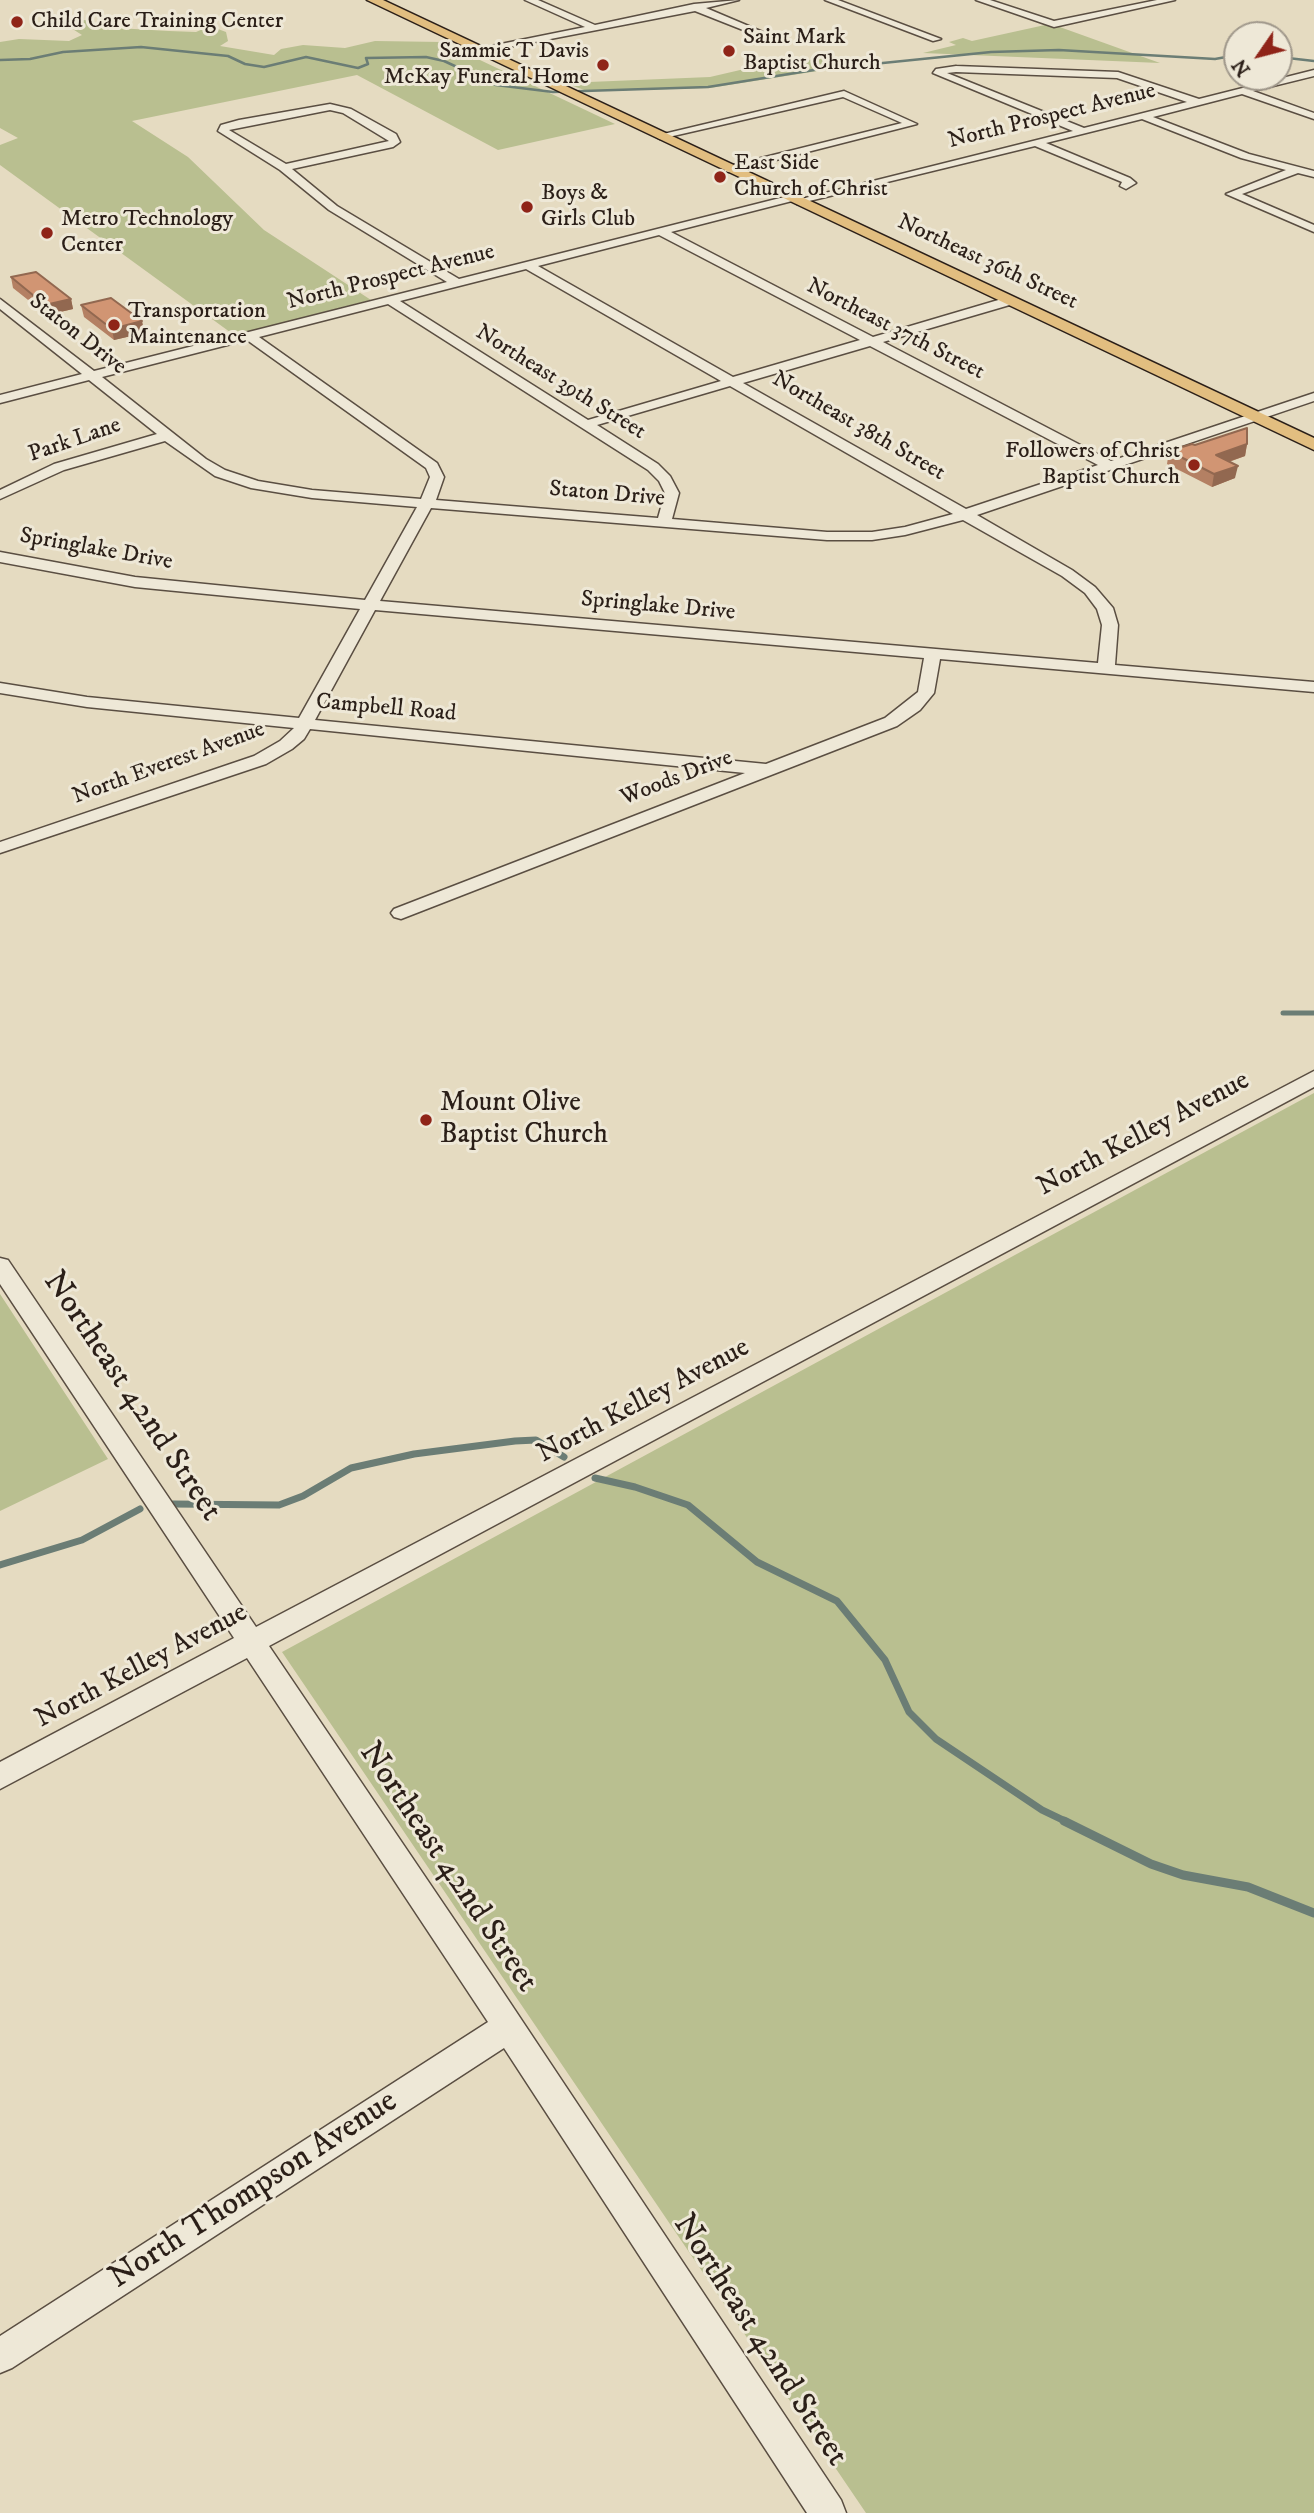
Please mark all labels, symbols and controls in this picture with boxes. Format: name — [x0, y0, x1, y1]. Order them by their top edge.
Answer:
place label: Child Care Training Center — [31, 8, 283, 36]
marker: Child Care Training Center — [9, 14, 25, 30]
north arrow — [1223, 21, 1293, 91]
place label: Saint Mark Baptist Church — [743, 24, 881, 78]
place label: Sammie T Davis McKay Funeral Home — [384, 38, 589, 92]
marker: Saint Mark Baptist Church — [721, 43, 737, 59]
text: N — [1228, 54, 1256, 80]
marker: Sammie T Davis McKay Funeral Home — [595, 57, 611, 73]
street label: North Prospect Avenue — [945, 78, 1159, 156]
place label: East Side Church of Christ — [734, 150, 888, 204]
marker: East Side Church of Christ — [712, 169, 728, 185]
place label: Boys & Girls Club — [541, 180, 635, 234]
marker: Boys & Girls Club — [519, 199, 535, 215]
place label: Metro Technology Center — [61, 206, 233, 260]
street label: Northeast 36th Street — [892, 209, 1082, 317]
marker: Metro Technology Center — [39, 225, 55, 241]
street label: North Prospect Avenue — [284, 239, 498, 317]
street label: Northeast 37th Street — [801, 273, 989, 387]
street label: Staton Drive — [23, 288, 131, 382]
place label: Transportation Maintenance — [128, 298, 266, 352]
marker: Transportation Maintenance — [106, 317, 122, 333]
street label: Northeast 39th Street — [470, 319, 650, 447]
street label: Northeast 38th Street — [766, 366, 950, 488]
street label: Park Lane — [25, 412, 125, 470]
place label: Followers of Christ Baptist Church — [1005, 438, 1180, 492]
marker: Followers of Christ Baptist Church — [1186, 457, 1202, 473]
street label: Staton Drive — [548, 476, 666, 514]
street label: Springlake Drive — [17, 523, 175, 577]
street label: Springlake Drive — [580, 587, 736, 627]
street label: Campbell Road — [315, 689, 457, 729]
street label: North Everest Avenue — [69, 716, 269, 812]
street label: Woods Drive — [617, 745, 737, 813]
street label: North Kelley Avenue — [1032, 1065, 1256, 1205]
place label: Mount Olive Baptist Church — [440, 1087, 608, 1153]
marker: Mount Olive Baptist Church — [418, 1112, 434, 1128]
street label: Northeast 42nd Street — [33, 1265, 229, 1529]
street label: North Kelley Avenue — [532, 1332, 756, 1472]
street label: North Kelley Avenue — [30, 1597, 254, 1737]
street label: Northeast 42nd Street — [349, 1736, 545, 2000]
street label: North Thompson Avenue — [102, 2083, 406, 2299]
street label: Northeast 42nd Street — [663, 2207, 855, 2475]

